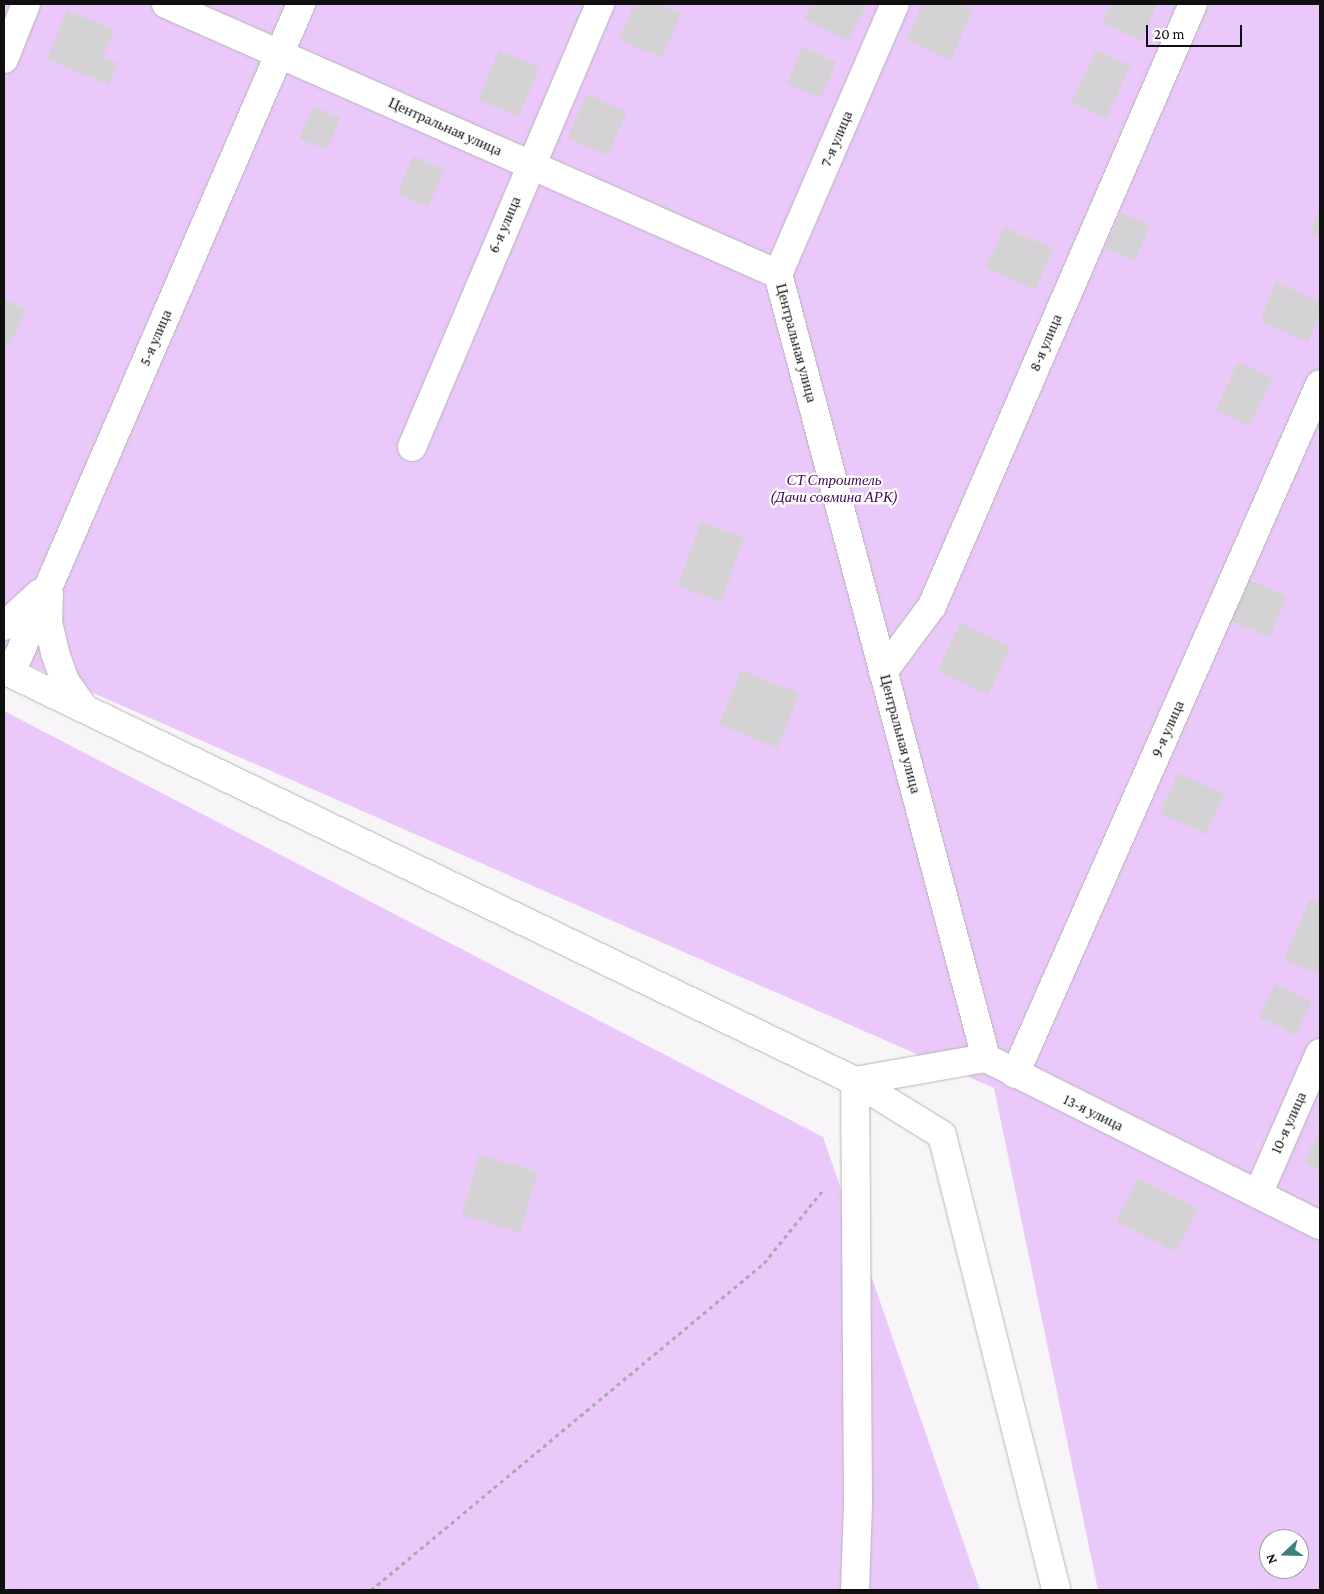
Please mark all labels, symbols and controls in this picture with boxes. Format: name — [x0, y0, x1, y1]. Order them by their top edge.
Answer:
scale bar — [1149, 15, 1245, 47]
text: 20 m — [1154, 26, 1185, 42]
street label: Центральная улица — [385, 94, 505, 160]
street label: 7-я улица — [817, 108, 857, 170]
street label: 6-я улица — [485, 194, 525, 256]
street label: Центральная улица — [771, 282, 821, 404]
street label: 5-я улица — [136, 307, 176, 369]
street label: 8-я улица — [1026, 312, 1066, 374]
park label: СТ Строитель (Дачи совмина АРК) — [770, 471, 898, 506]
street label: Центральная улица — [875, 673, 925, 795]
street label: 9-я улица — [1148, 698, 1188, 760]
street label: 10-я улица — [1267, 1089, 1311, 1157]
street label: 13-я улица — [1060, 1091, 1126, 1135]
north arrow — [1259, 1529, 1309, 1579]
text: N — [1262, 1552, 1280, 1566]

